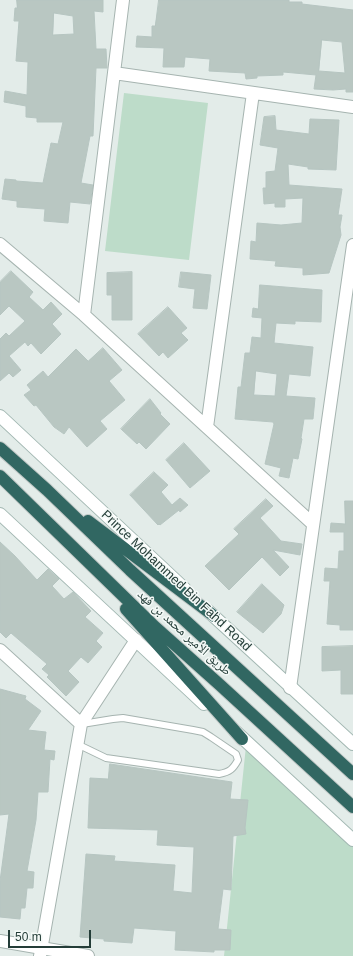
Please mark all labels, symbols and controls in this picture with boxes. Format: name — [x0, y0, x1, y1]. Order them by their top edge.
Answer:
street label: Prince Mohammed Bin Fahd Road — [98, 507, 254, 655]
street label: طريق الأمير محمد بن فهد — [134, 587, 234, 679]
scale bar — [10, 922, 93, 948]
text: 50 m — [15, 930, 42, 944]

